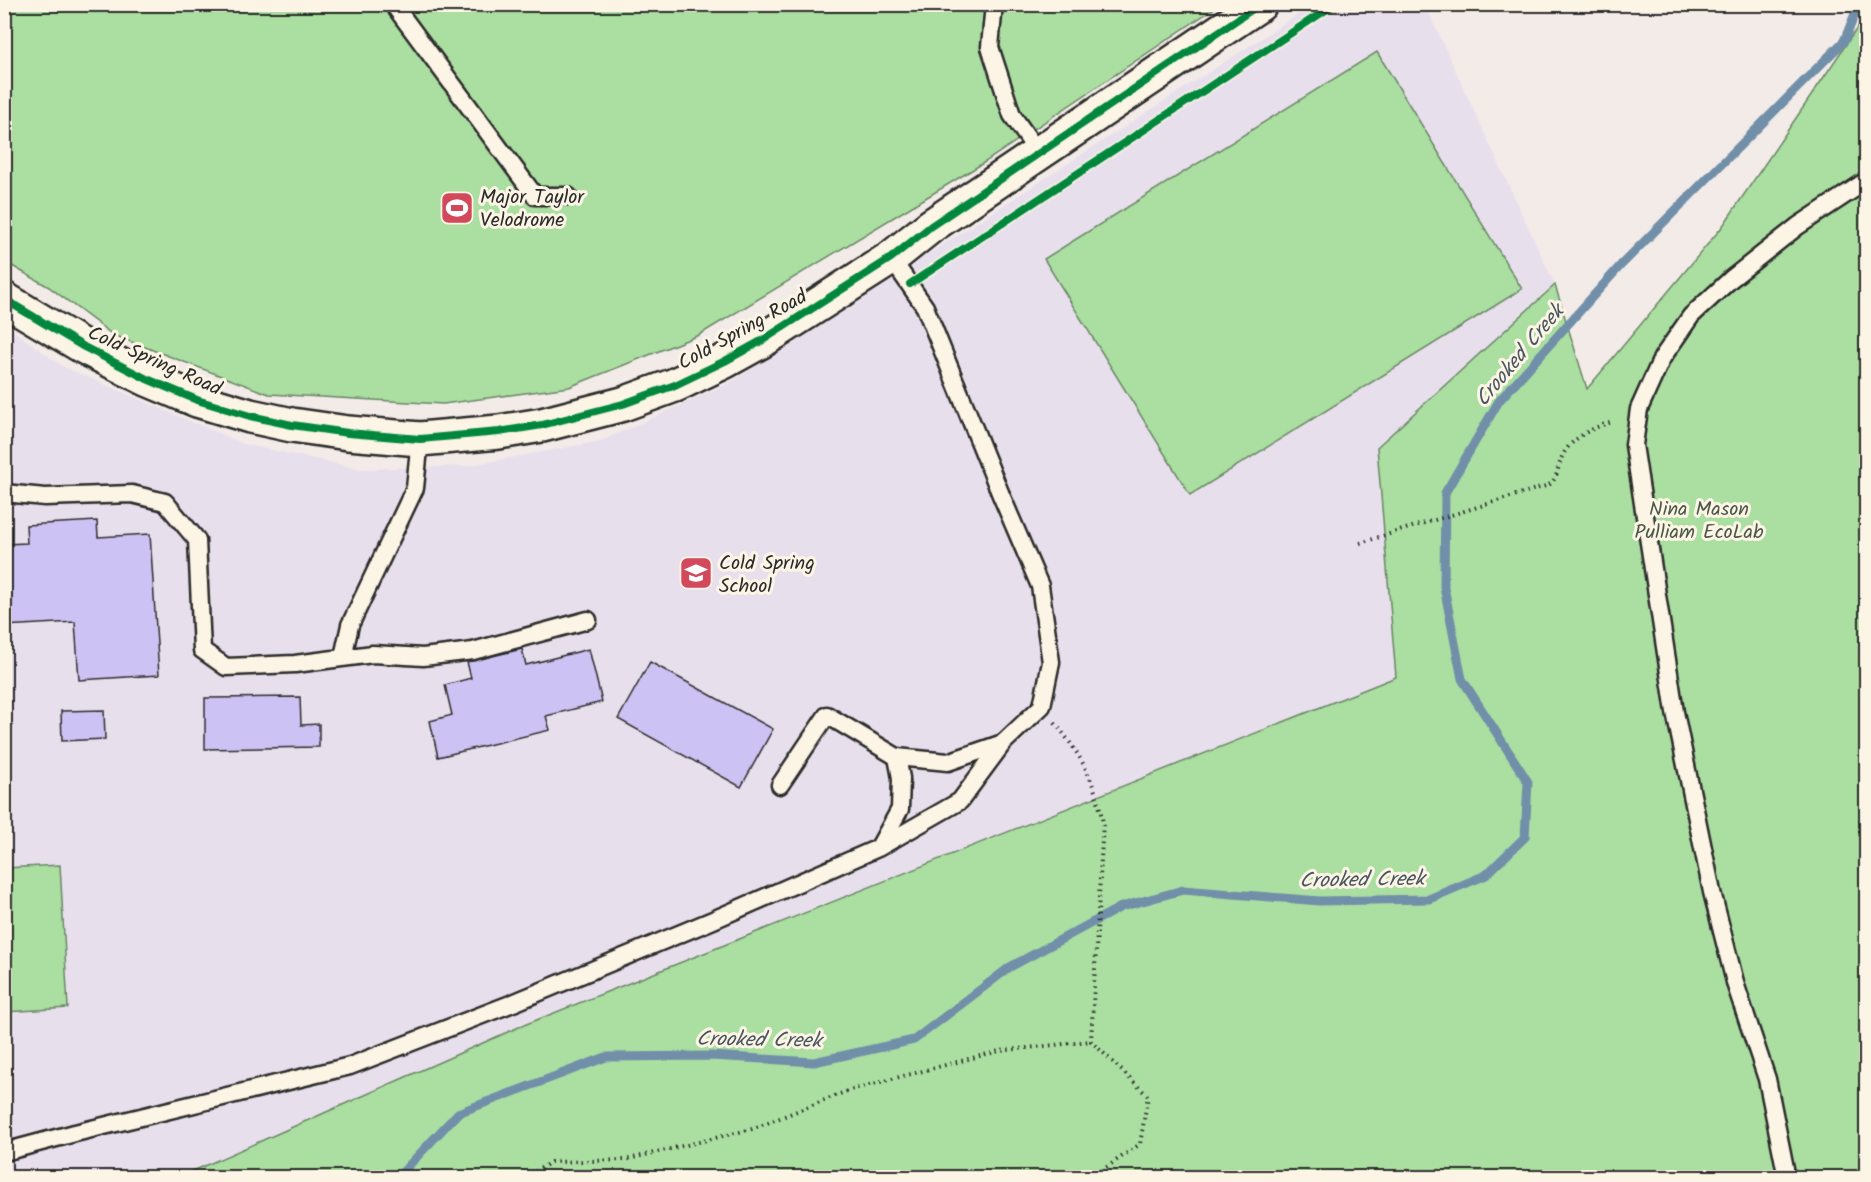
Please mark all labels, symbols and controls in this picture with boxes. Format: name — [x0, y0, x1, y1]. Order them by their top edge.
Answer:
place label: Major Taylor Velodrome — [480, 182, 585, 237]
sports icon: Major Taylor Velodrome — [439, 190, 475, 226]
street label: Cold Spring Road — [672, 281, 814, 380]
water label: Crooked Creek — [1467, 295, 1575, 414]
street label: Cold Spring Road — [82, 318, 227, 406]
park label: Nina Mason Pulliam EcoLab — [1635, 494, 1764, 549]
place label: Cold Spring School — [719, 548, 815, 603]
school or university icon: Cold Spring School — [678, 555, 714, 591]
water label: Crooked Creek — [1299, 863, 1428, 898]
water label: Crooked Creek — [696, 1023, 825, 1058]

